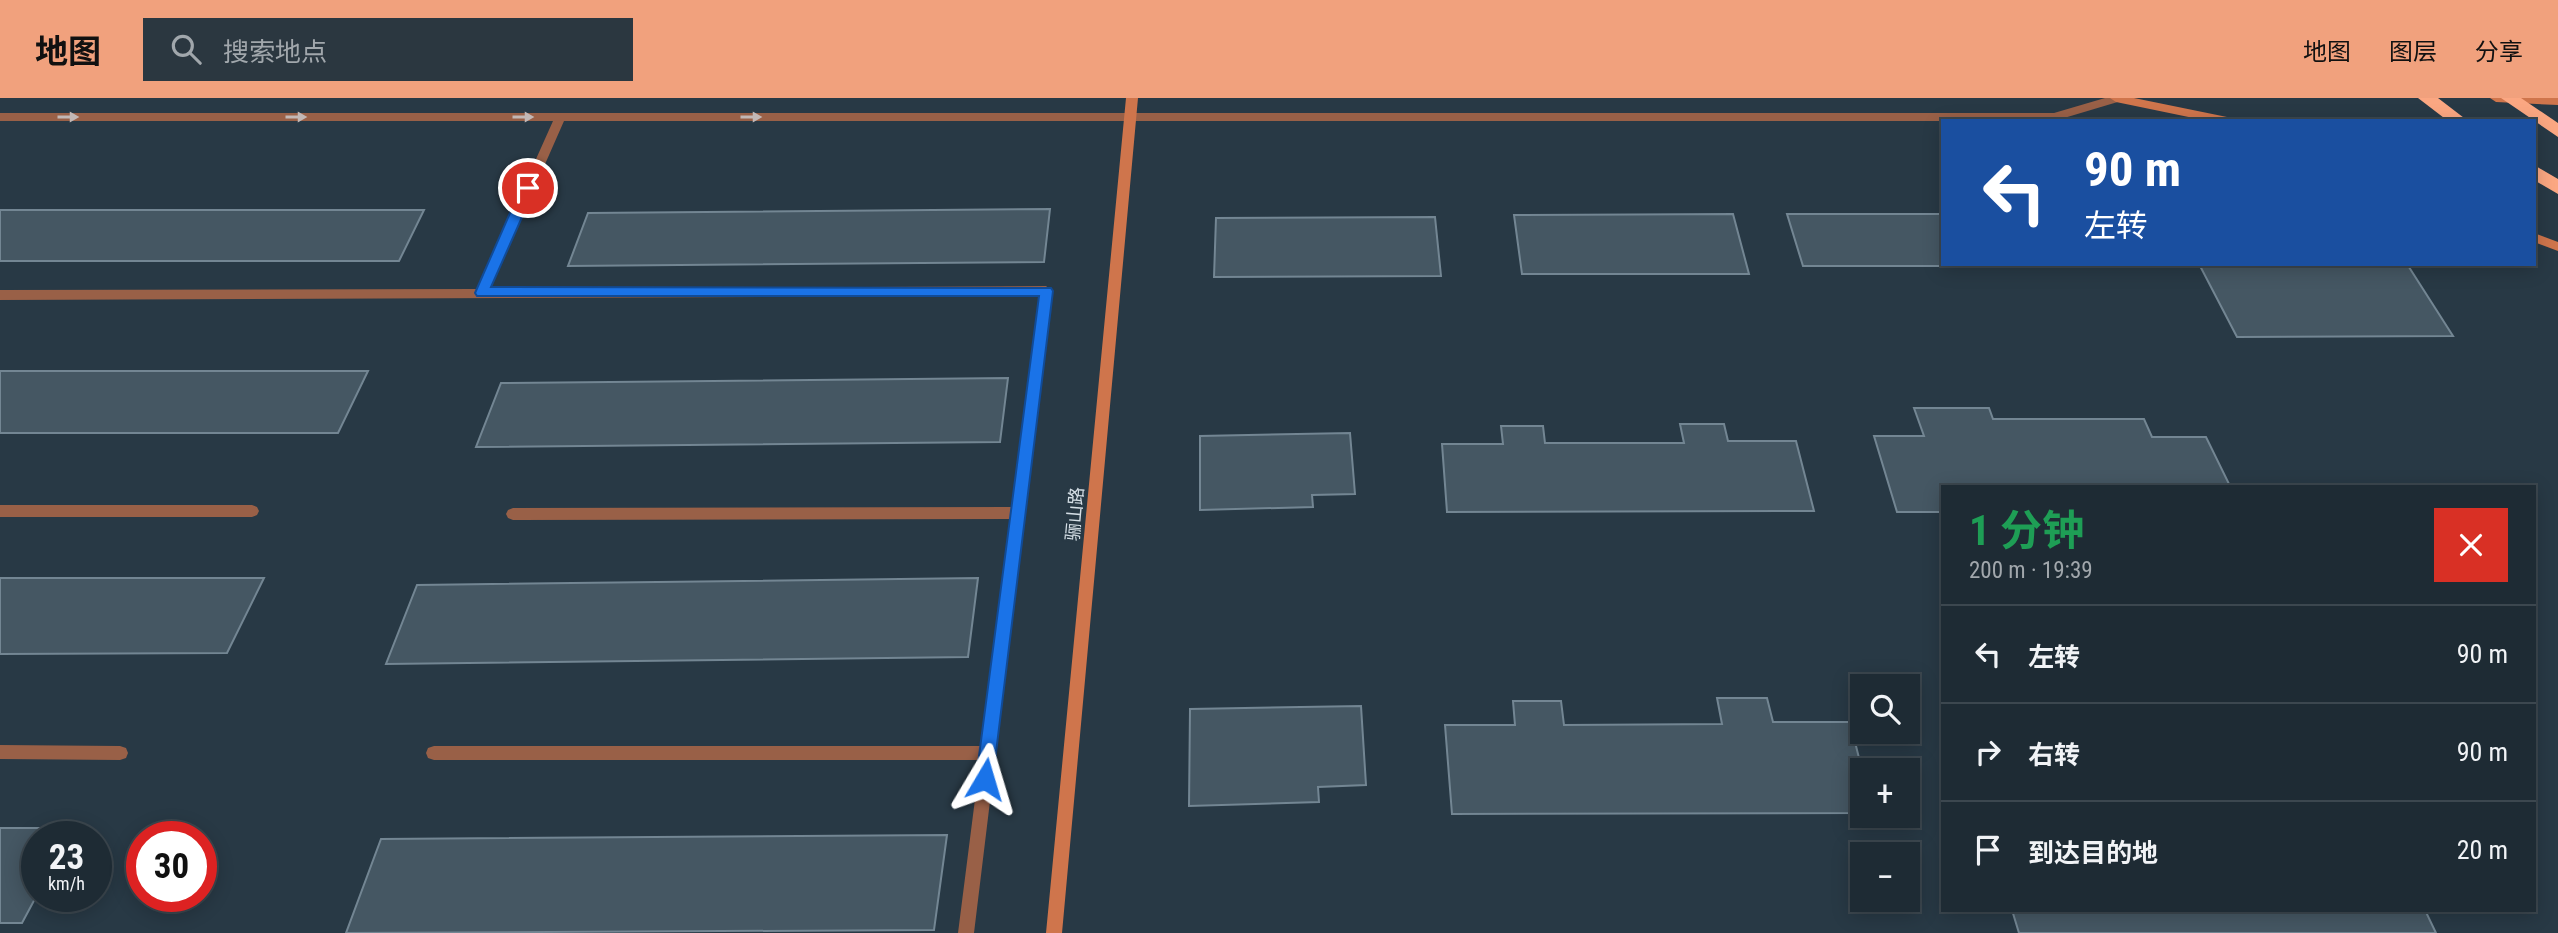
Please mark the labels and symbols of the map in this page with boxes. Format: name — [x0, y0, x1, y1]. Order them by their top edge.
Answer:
one-way arrow — [57, 111, 79, 123]
one-way arrow — [285, 111, 307, 123]
one-way arrow — [513, 111, 535, 123]
one-way arrow — [740, 111, 762, 123]
pin — [498, 158, 558, 218]
street label: 骊山路 — [1062, 486, 1087, 542]
position arrow — [948, 742, 1022, 816]
speed limit sign: 30 — [126, 821, 217, 912]

